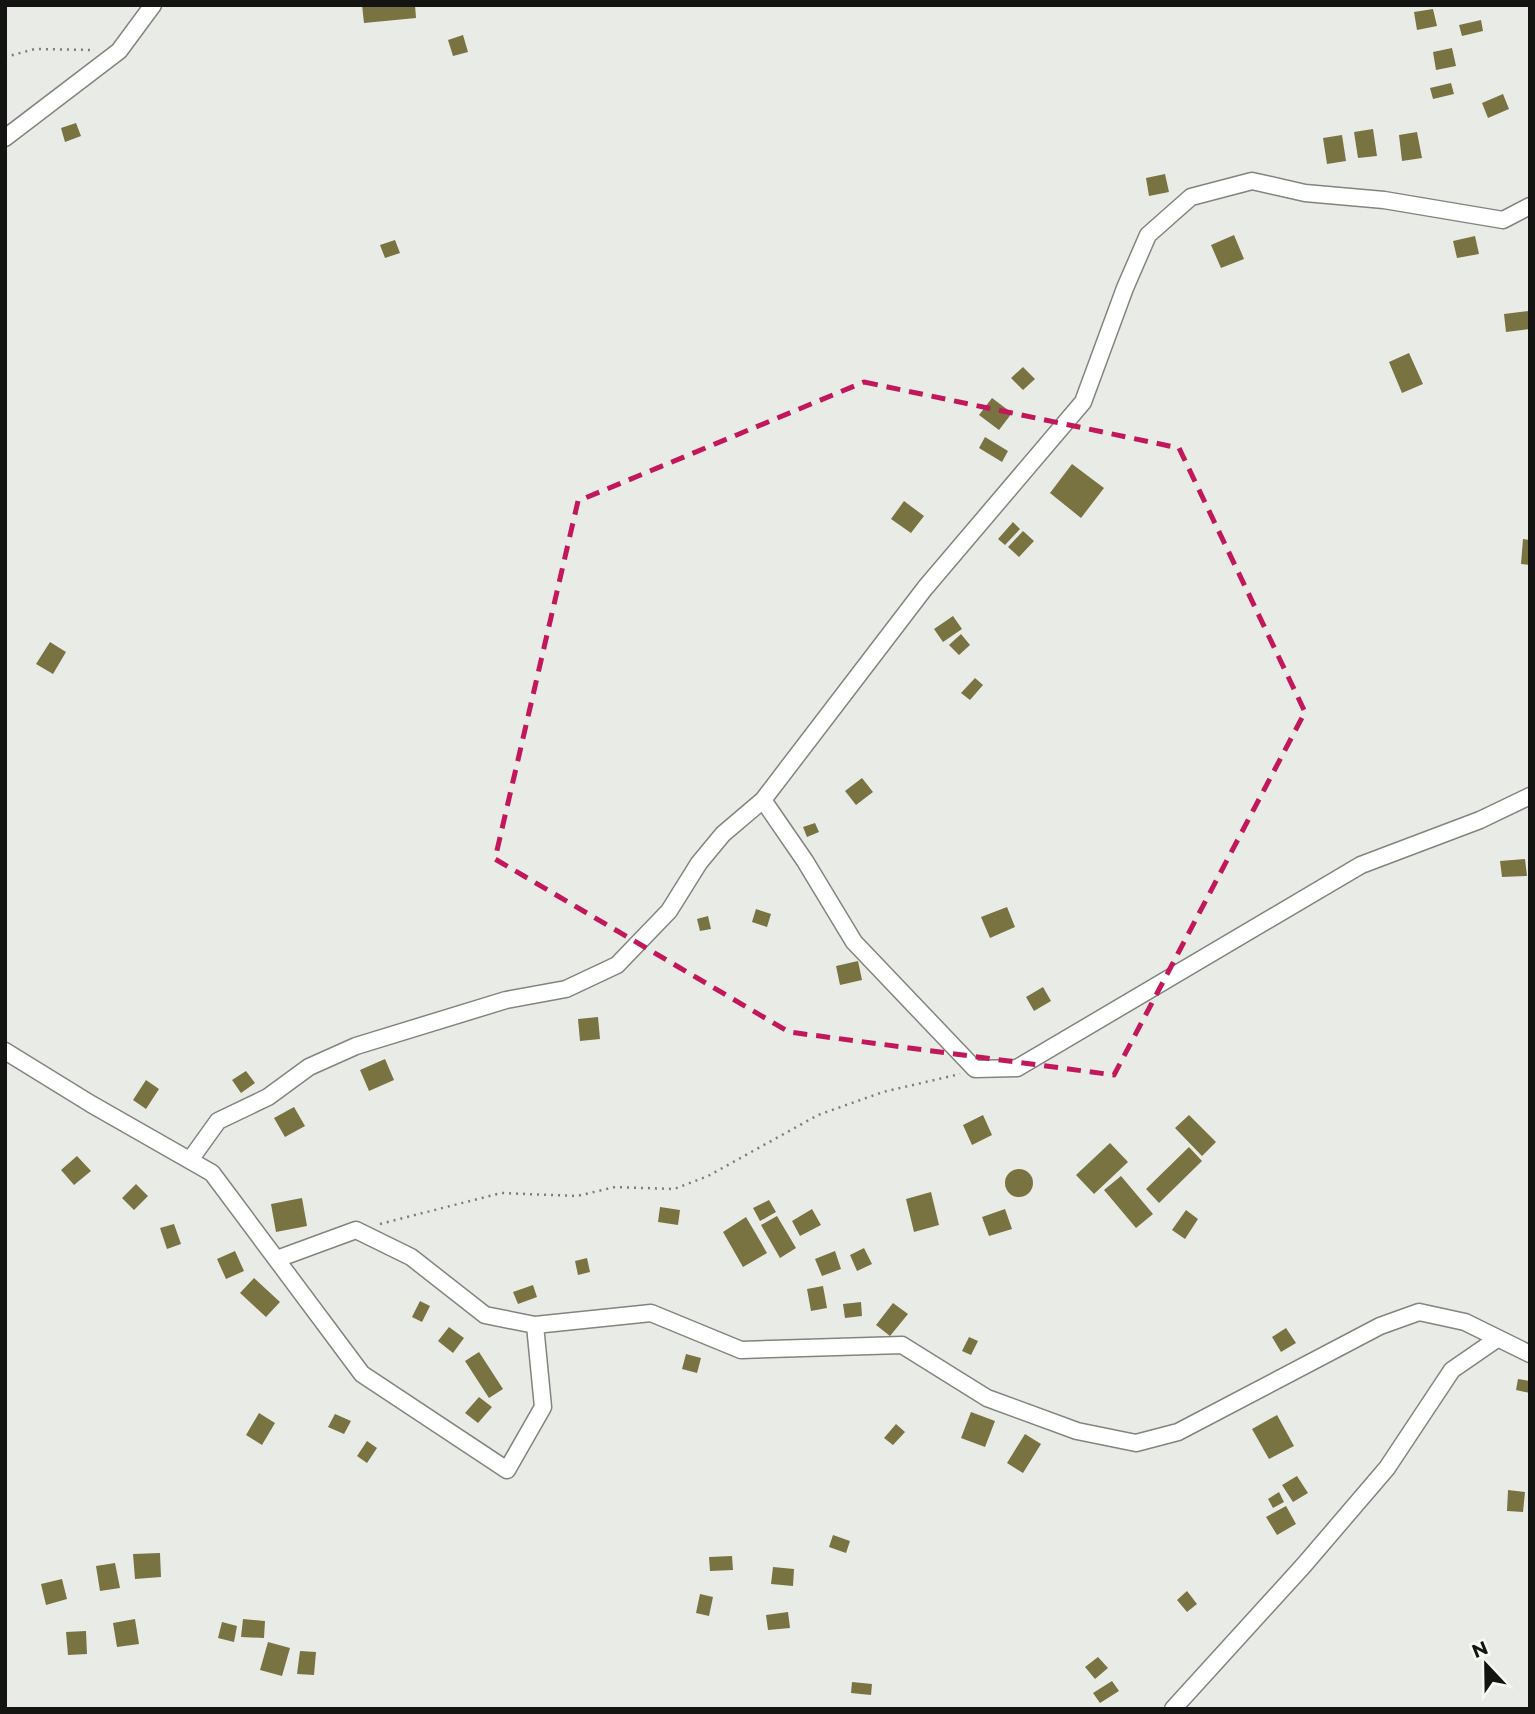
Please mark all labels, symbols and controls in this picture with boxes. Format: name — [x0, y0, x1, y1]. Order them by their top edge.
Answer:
north arrow — [1451, 1630, 1521, 1700]
text: N — [1468, 1636, 1491, 1663]

